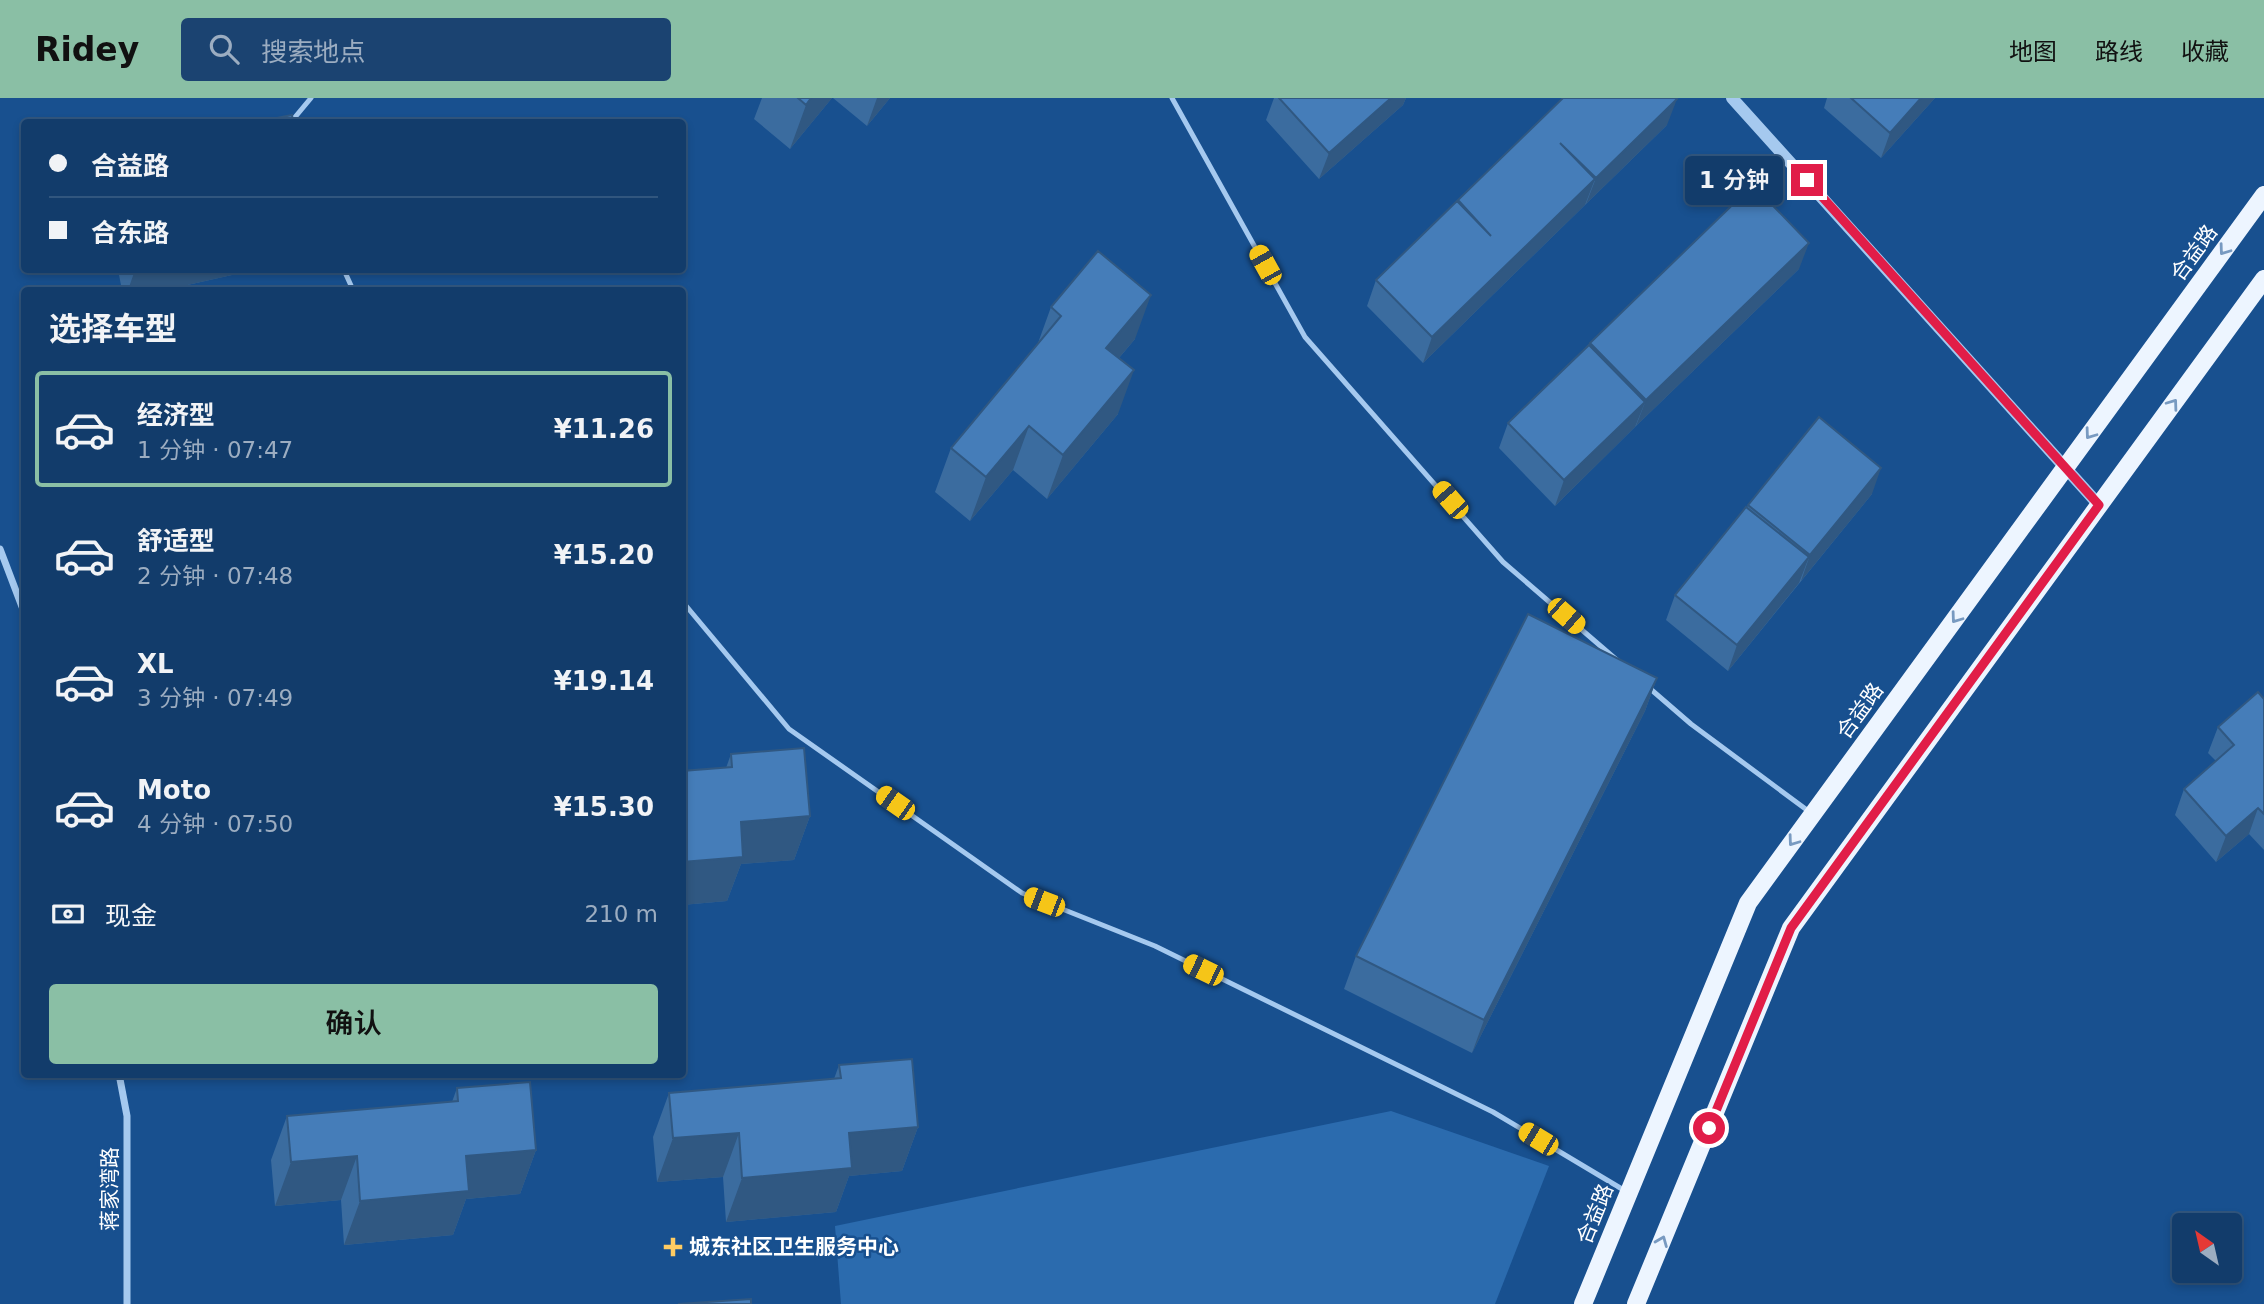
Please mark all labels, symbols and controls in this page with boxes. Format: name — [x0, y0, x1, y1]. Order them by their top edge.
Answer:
search box — [181, 18, 671, 81]
text: Ridey — [35, 30, 139, 69]
icon: search — [205, 30, 243, 68]
text: 搜索地点 — [261, 37, 365, 67]
text: 地图 — [2009, 38, 2057, 66]
text: 路线 — [2095, 38, 2143, 66]
text: 收藏 — [2181, 38, 2229, 66]
text: 合益路 — [91, 151, 169, 181]
callout: 1 分钟 — [1685, 155, 1783, 204]
route end — [1791, 164, 1823, 196]
text: 1 分钟 — [1699, 167, 1769, 193]
text: 合东路 — [91, 218, 169, 248]
street label: 合益路 — [2166, 220, 2222, 286]
car — [1246, 242, 1285, 288]
one-way arrow — [2220, 242, 2232, 255]
text: 选择车型 — [49, 310, 177, 348]
icon: car — [53, 398, 116, 461]
one-way arrow — [2165, 399, 2177, 412]
text: 经济型 — [137, 400, 215, 430]
text: ¥11.26 — [554, 414, 654, 444]
one-way arrow — [2086, 426, 2098, 439]
text: 1 分钟 · 07:47 — [137, 437, 293, 463]
car — [1429, 477, 1472, 523]
icon: car — [53, 524, 116, 587]
text: 舒适型 — [137, 526, 215, 556]
text: ¥15.20 — [554, 540, 654, 570]
text: 2 分钟 · 07:48 — [137, 563, 293, 589]
car — [1544, 594, 1589, 638]
one-way arrow — [1952, 610, 1964, 623]
text: XL — [137, 649, 174, 679]
icon: car — [53, 650, 116, 713]
text: ¥19.14 — [554, 666, 654, 696]
street label: 合益路 — [1832, 678, 1888, 744]
text: 3 分钟 · 07:49 — [137, 685, 293, 711]
text: Moto — [137, 775, 211, 805]
icon: car — [53, 776, 116, 839]
car — [872, 782, 919, 824]
text: ¥15.30 — [554, 792, 654, 822]
text: 4 分钟 · 07:50 — [137, 811, 293, 837]
one-way arrow — [1789, 833, 1801, 846]
car — [1021, 885, 1068, 919]
icon: cash — [49, 895, 87, 933]
text: 现金 — [105, 901, 157, 931]
text: 210 m — [584, 901, 658, 927]
car — [1180, 951, 1227, 989]
button: 确认 — [49, 984, 658, 1064]
route start — [1693, 1112, 1725, 1144]
car — [1515, 1119, 1562, 1159]
street label: 蒋家湾路 — [98, 1147, 122, 1231]
street label: 合益路 — [1572, 1180, 1618, 1248]
north arrow — [2172, 1213, 2242, 1283]
map controls — [2172, 1213, 2242, 1283]
place label: 城东社区卫生服务中心 — [689, 1235, 899, 1259]
one-way arrow — [1654, 1236, 1668, 1248]
marker: 城东社区卫生服务中心 — [663, 1237, 683, 1257]

